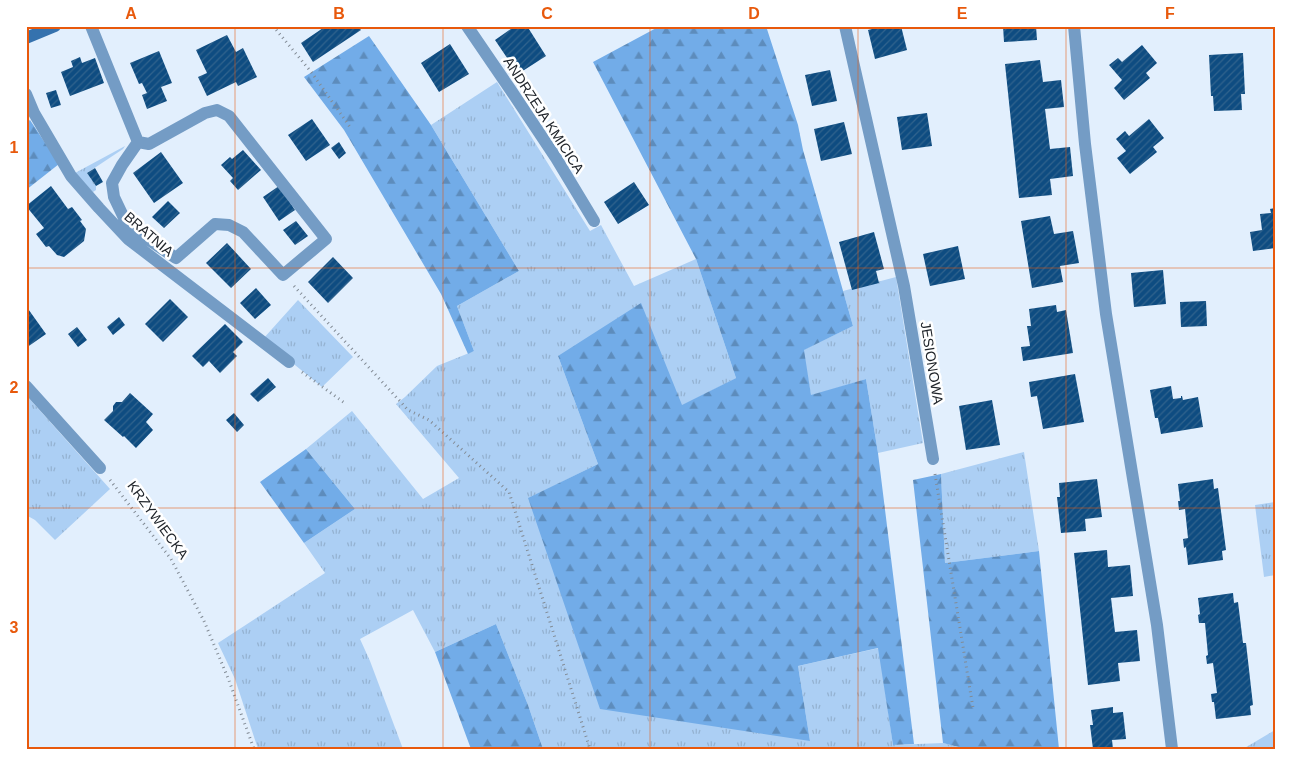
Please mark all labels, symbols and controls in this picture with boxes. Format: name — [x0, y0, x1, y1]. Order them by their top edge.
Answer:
text: A — [125, 5, 137, 22]
text: B — [333, 5, 345, 22]
text: C — [541, 5, 553, 22]
text: D — [748, 5, 760, 22]
text: E — [957, 5, 968, 22]
text: F — [1165, 5, 1175, 22]
street label: ANDRZEJA KMICICA — [500, 54, 588, 177]
text: 1 — [10, 139, 19, 156]
street label: BRATNIA — [121, 208, 177, 260]
street label: JESIONOWA — [918, 321, 947, 406]
text: 2 — [10, 379, 19, 396]
street label: KRZYWIECKA — [124, 478, 192, 563]
text: 3 — [10, 619, 19, 636]

